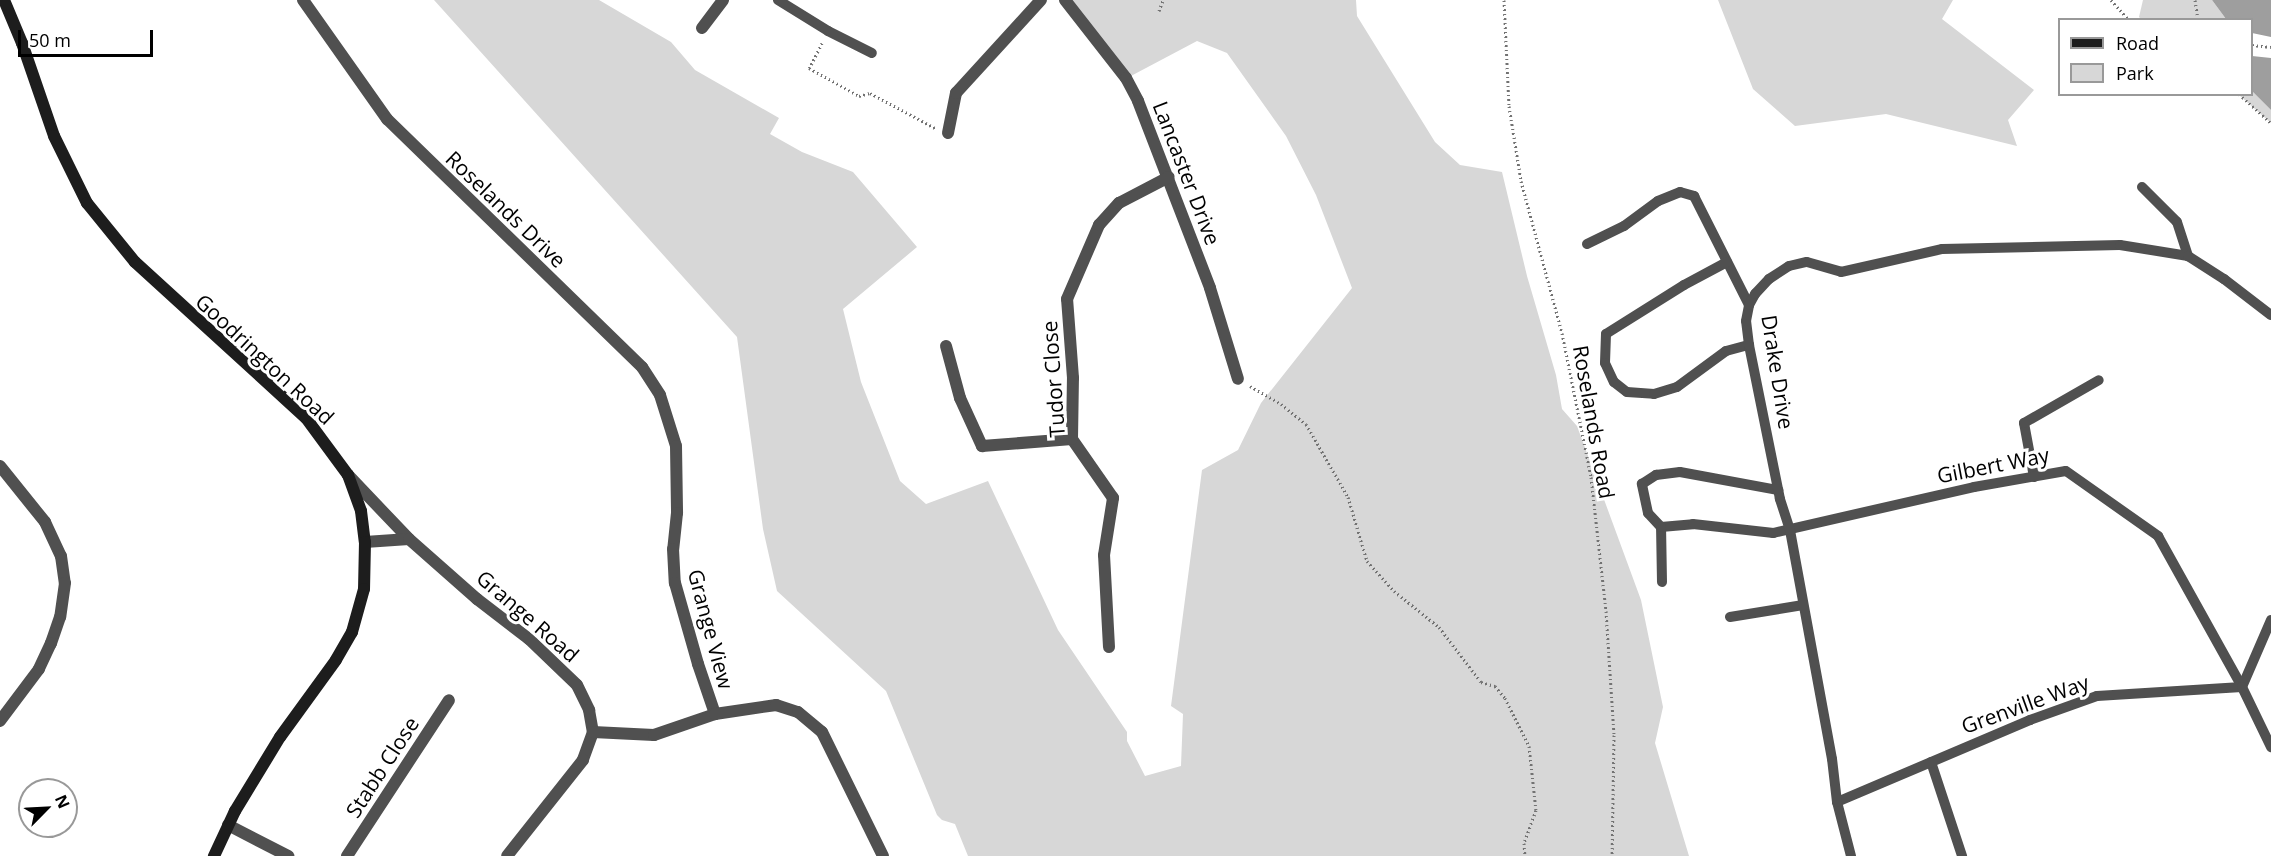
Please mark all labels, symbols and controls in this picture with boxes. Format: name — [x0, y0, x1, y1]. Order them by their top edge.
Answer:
scale bar — [21, 18, 156, 56]
legend — [2058, 18, 2253, 96]
text: 50 m — [29, 28, 71, 52]
text: Road — [2116, 31, 2159, 55]
text: Park — [2116, 61, 2154, 85]
street label: Lancaster Drive — [1148, 98, 1226, 248]
street label: Roselands Drive — [441, 145, 571, 273]
street label: Goodrington Road — [191, 288, 339, 430]
street label: Drake Drive — [1757, 313, 1799, 431]
street label: Tudor Close — [1036, 320, 1070, 438]
street label: Roselands Road — [1568, 343, 1620, 501]
street label: Gilbert Way — [1935, 442, 2051, 488]
street label: Grange Road — [472, 565, 584, 667]
street label: Grange View — [683, 566, 739, 692]
street label: Grenville Way — [1958, 669, 2092, 739]
street label: Stabb Close — [340, 712, 424, 822]
north arrow — [18, 778, 78, 838]
text: N — [50, 791, 75, 812]

